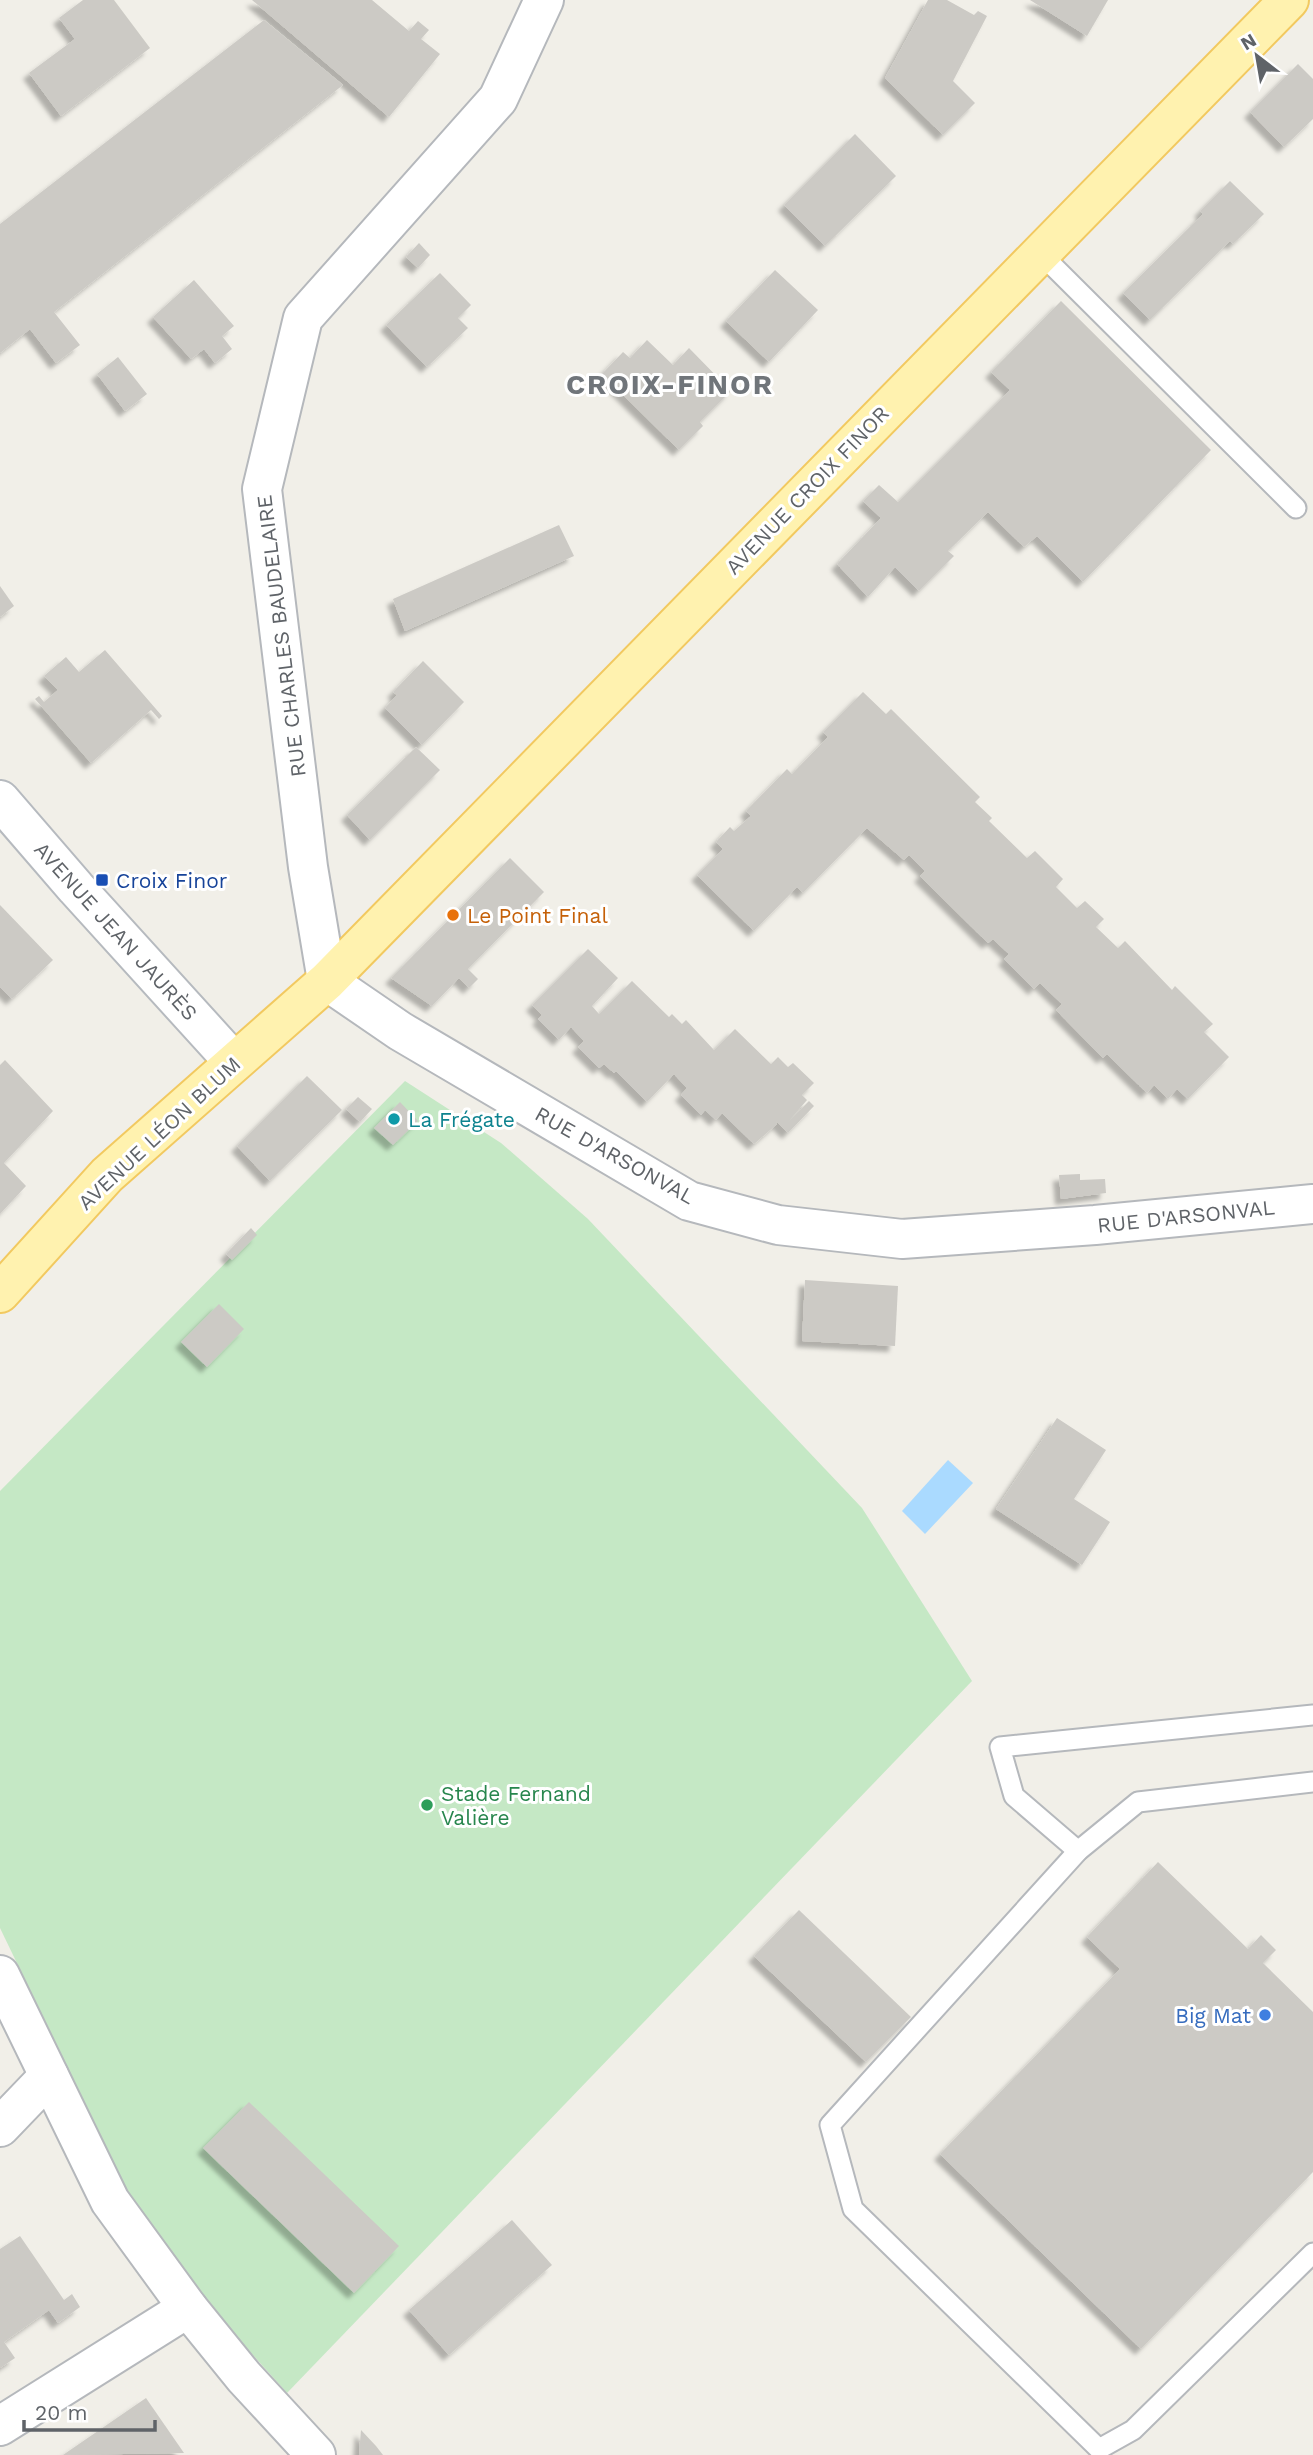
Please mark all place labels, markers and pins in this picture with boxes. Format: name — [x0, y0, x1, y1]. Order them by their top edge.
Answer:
place label: Croix Finor — [116, 868, 228, 893]
marker: Croix Finor — [94, 872, 110, 888]
place label: Le Point Final — [467, 903, 608, 928]
marker: Le Point Final — [445, 907, 461, 923]
place label: La Frégate — [408, 1107, 515, 1132]
marker: La Frégate — [386, 1111, 402, 1127]
place label: Stade Fernand Valière — [441, 1781, 591, 1830]
marker: Stade Fernand Valière — [419, 1797, 435, 1813]
place label: Big Mat — [1175, 2003, 1251, 2028]
marker: Big Mat — [1257, 2007, 1273, 2023]

